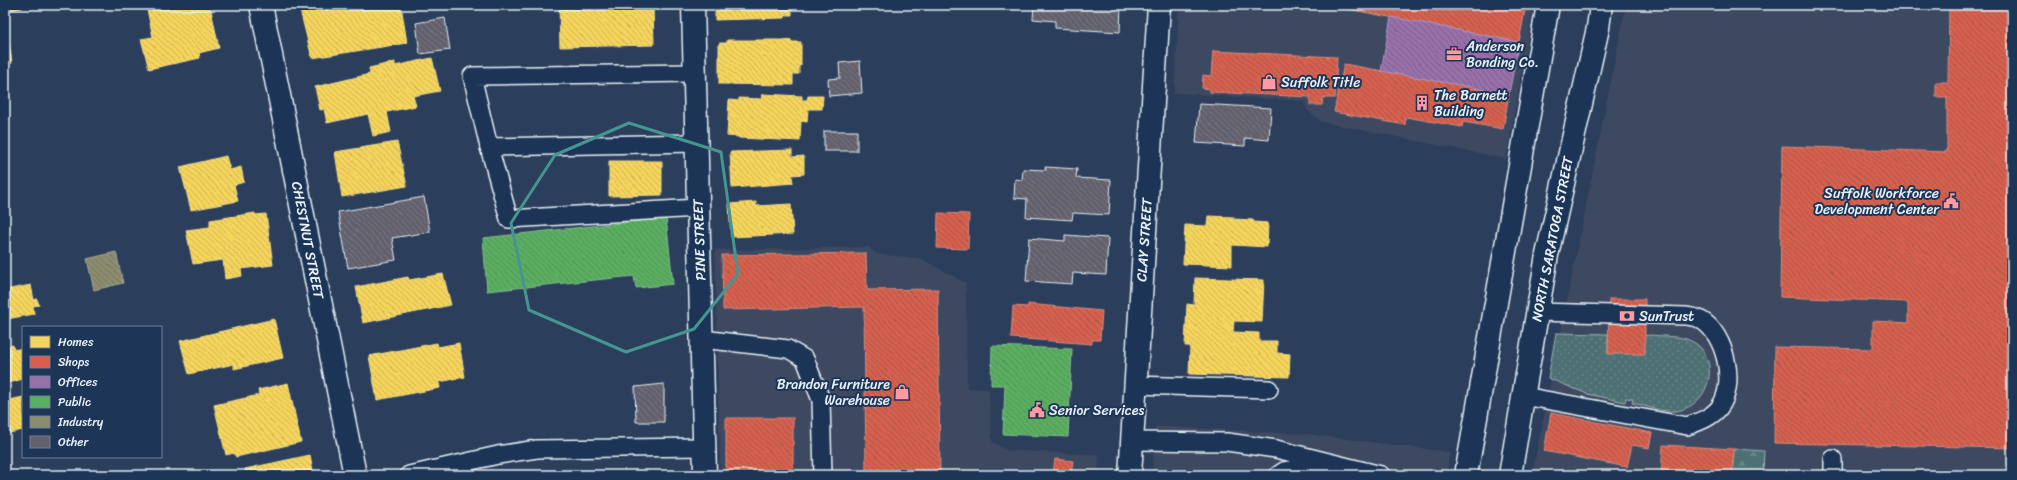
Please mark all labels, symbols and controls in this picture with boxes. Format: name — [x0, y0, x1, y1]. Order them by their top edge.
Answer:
place label: Anderson Bonding Co. — [1465, 34, 1539, 75]
office icon: Anderson Bonding Co. — [1445, 45, 1463, 63]
place label: Suffolk Title — [1281, 70, 1360, 95]
shop icon: Suffolk Title — [1260, 73, 1278, 91]
place label: The Barnett Building — [1434, 83, 1508, 124]
building icon: The Barnett Building — [1413, 94, 1431, 112]
street label: NORTH SARATOGA STREET — [1524, 153, 1581, 324]
street label: CHESTNUT STREET — [284, 179, 331, 302]
place label: Suffolk Workforce Development Center — [1815, 181, 1940, 222]
public building icon: Suffolk Workforce Development Center — [1942, 192, 1960, 210]
street label: CLAY STREET — [1129, 196, 1160, 283]
street label: PINE STREET — [686, 198, 713, 281]
place label: SunTrust — [1639, 304, 1694, 329]
bank icon: SunTrust — [1618, 307, 1636, 325]
legend — [22, 326, 162, 458]
text: Homes — [58, 331, 94, 353]
text: Shops — [58, 351, 89, 373]
text: Offices — [58, 371, 98, 393]
place label: Brandon Furniture Warehouse — [777, 372, 890, 413]
shop icon: Brandon Furniture Warehouse — [893, 383, 911, 401]
text: Public — [58, 391, 91, 413]
place label: Senior Services — [1049, 398, 1145, 423]
public building icon: Senior Services — [1028, 401, 1046, 419]
text: Industry — [57, 411, 104, 433]
text: Other — [58, 431, 89, 453]

